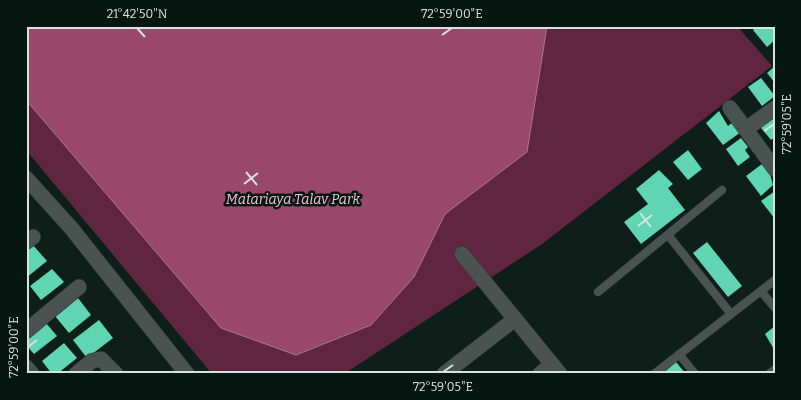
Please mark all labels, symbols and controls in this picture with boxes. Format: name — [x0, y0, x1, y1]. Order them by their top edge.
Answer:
text: 21°42'50"N — [107, 7, 168, 21]
text: 72°59'00"E — [421, 7, 483, 21]
text: 72°59'05"E — [780, 94, 794, 154]
park label: Matariaya Talav Park — [226, 191, 361, 208]
text: 72°59'00"E — [7, 316, 21, 378]
text: 72°59'05"E — [413, 380, 473, 394]

